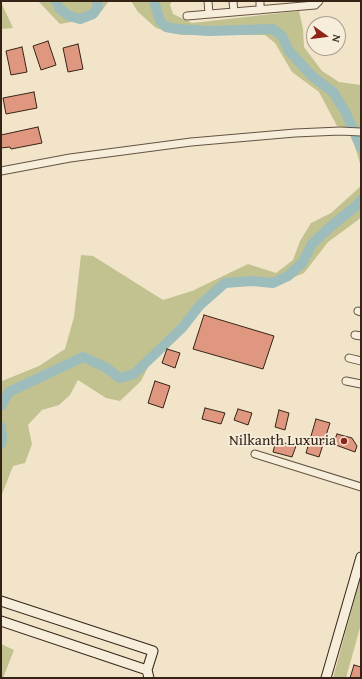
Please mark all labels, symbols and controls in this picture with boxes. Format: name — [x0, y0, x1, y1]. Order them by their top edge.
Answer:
north arrow — [306, 16, 346, 56]
text: N — [328, 33, 345, 44]
place label: Nilkanth Luxuria — [229, 432, 336, 450]
marker: Nilkanth Luxuria — [339, 436, 349, 446]

